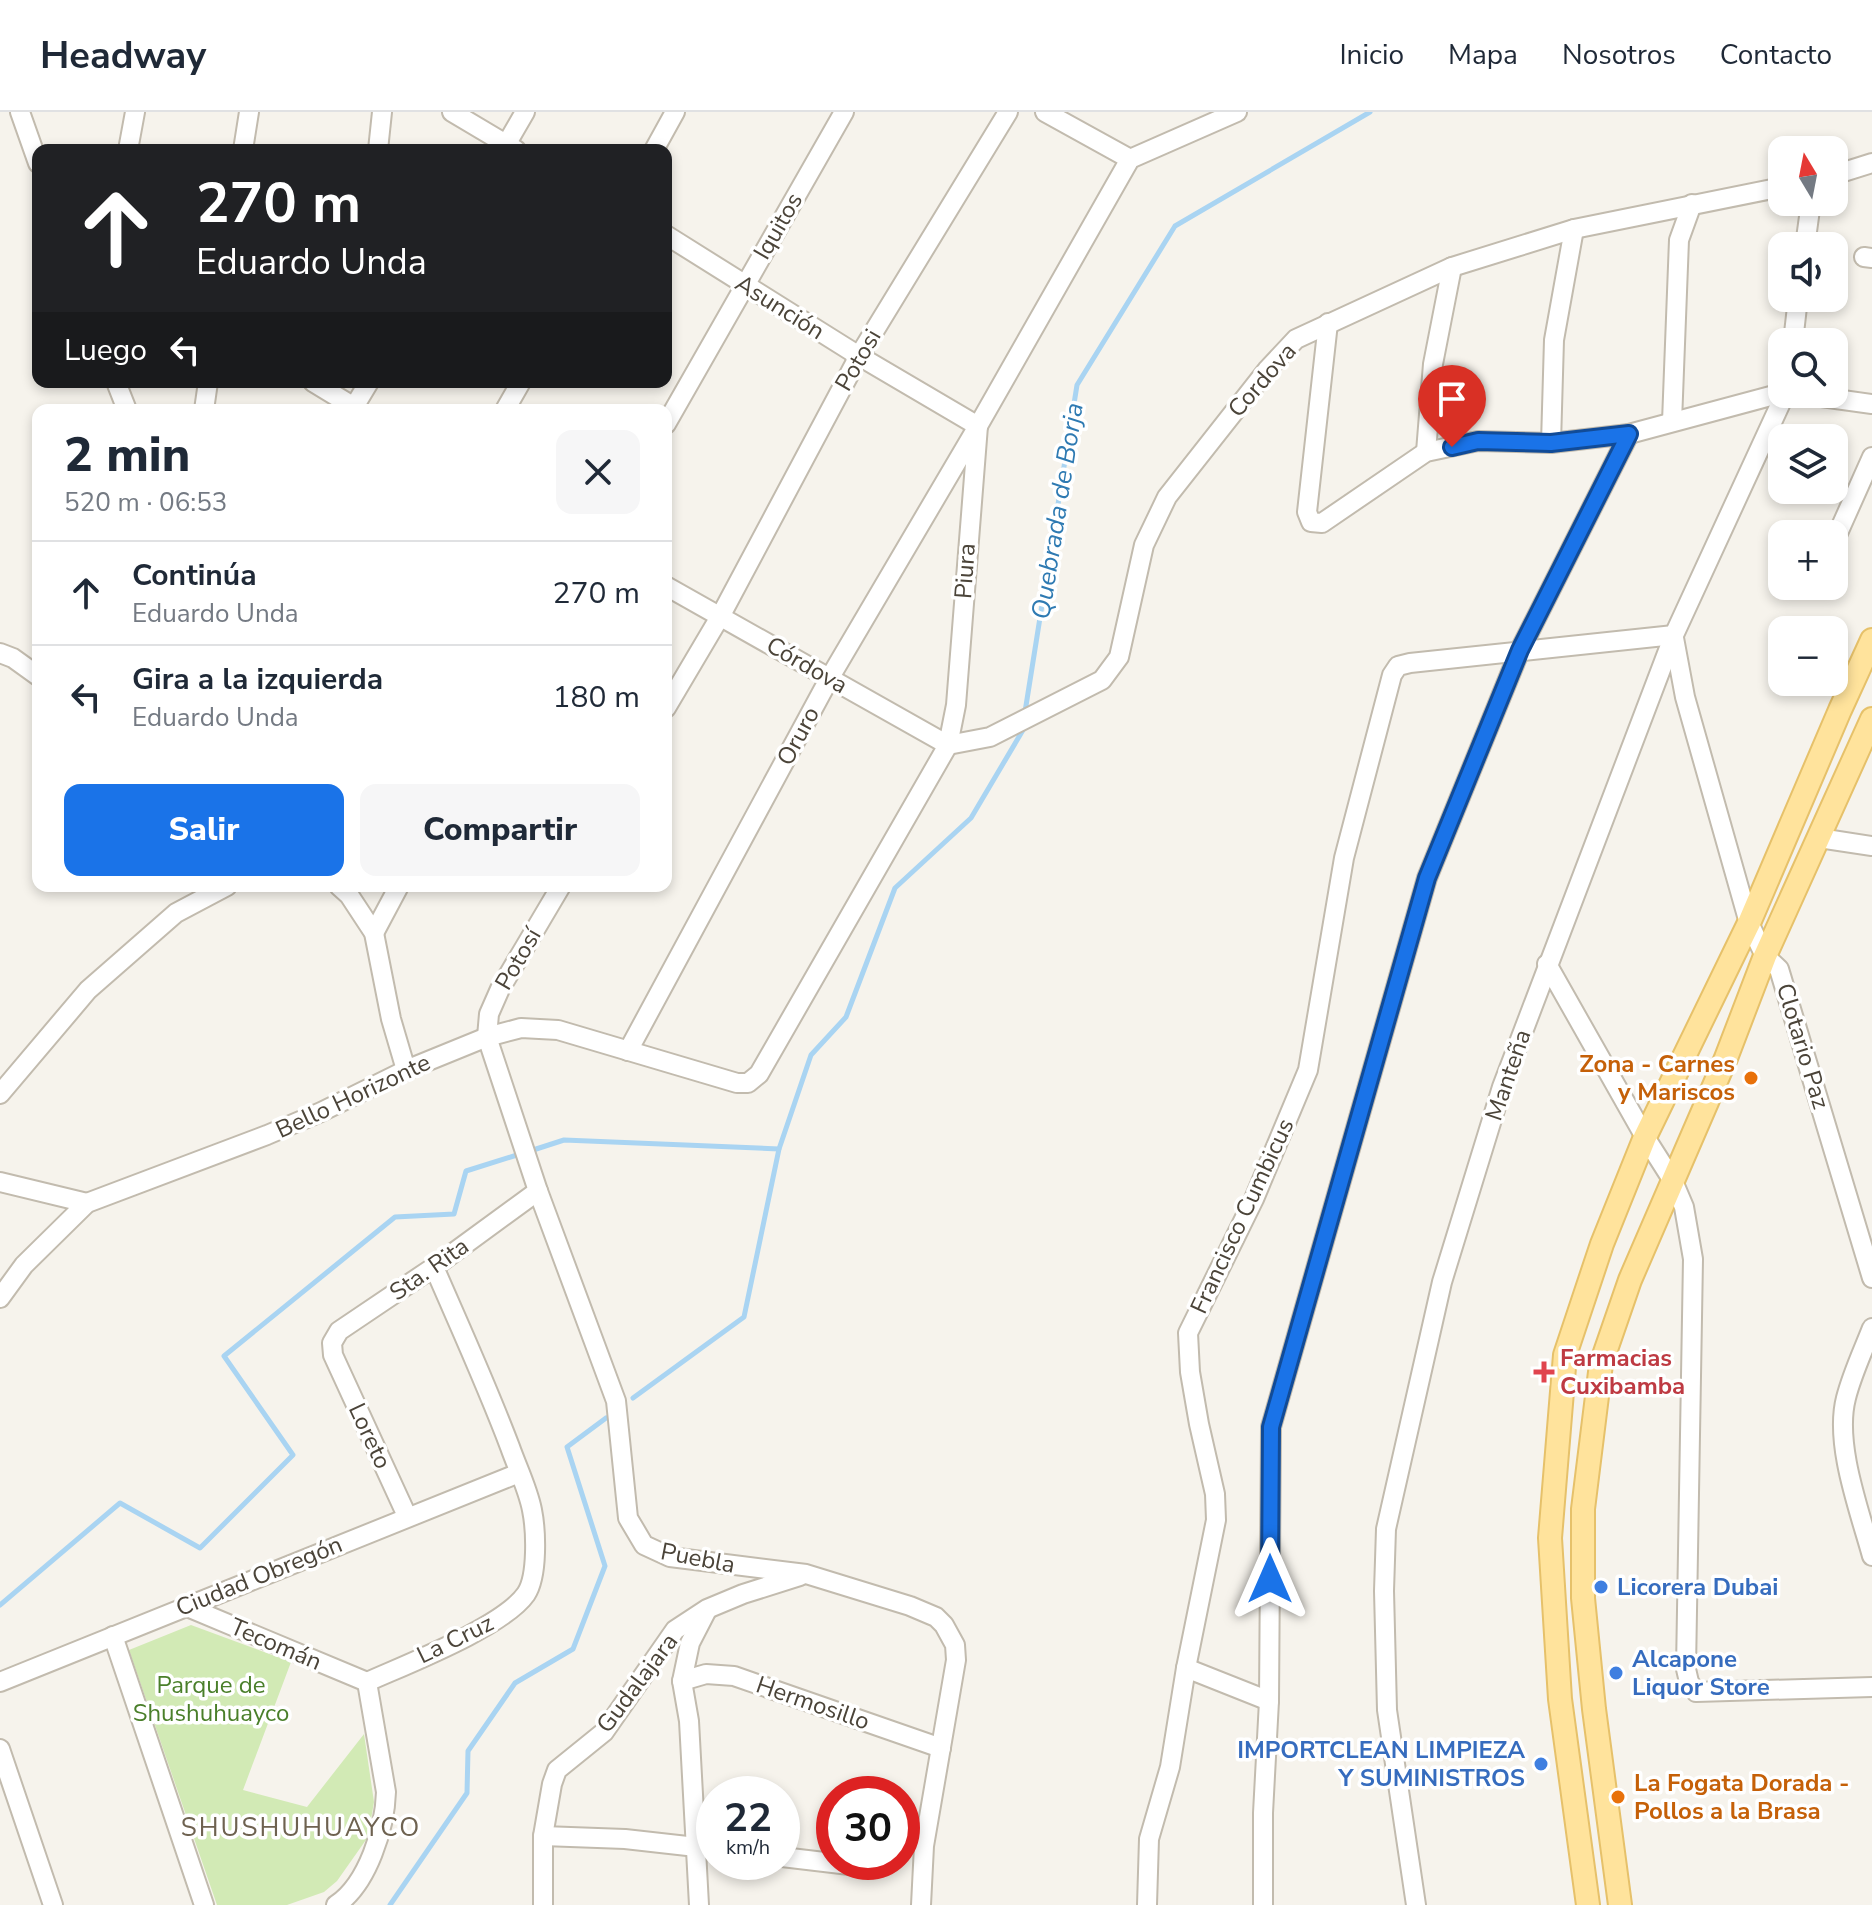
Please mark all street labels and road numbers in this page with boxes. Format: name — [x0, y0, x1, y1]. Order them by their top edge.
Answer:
street label: Iquitos — [746, 187, 810, 265]
street label: Asunción — [729, 267, 831, 347]
street label: Potosi — [827, 323, 889, 397]
street label: Cordova — [1221, 336, 1303, 424]
street label: Piura — [947, 542, 983, 600]
street label: Córdova — [760, 629, 854, 701]
street label: Oruro — [769, 701, 827, 771]
street label: Potosí — [487, 921, 549, 996]
street label: Clotario Paz — [1769, 979, 1837, 1113]
street label: Manteña — [1478, 1025, 1538, 1125]
street label: Bello Horizonte — [270, 1046, 436, 1146]
street label: Francisco Cumbicus — [1183, 1113, 1301, 1319]
street label: Sta. Rita — [383, 1230, 475, 1308]
street label: Loreto — [341, 1398, 399, 1474]
street label: Ciudad Obregón — [171, 1528, 347, 1624]
street label: Puebla — [658, 1535, 738, 1581]
street label: La Cruz — [411, 1607, 499, 1671]
street label: Tecomán — [225, 1610, 327, 1678]
street label: Gudalajara — [589, 1627, 685, 1739]
street label: Hermosillo — [752, 1669, 874, 1737]

